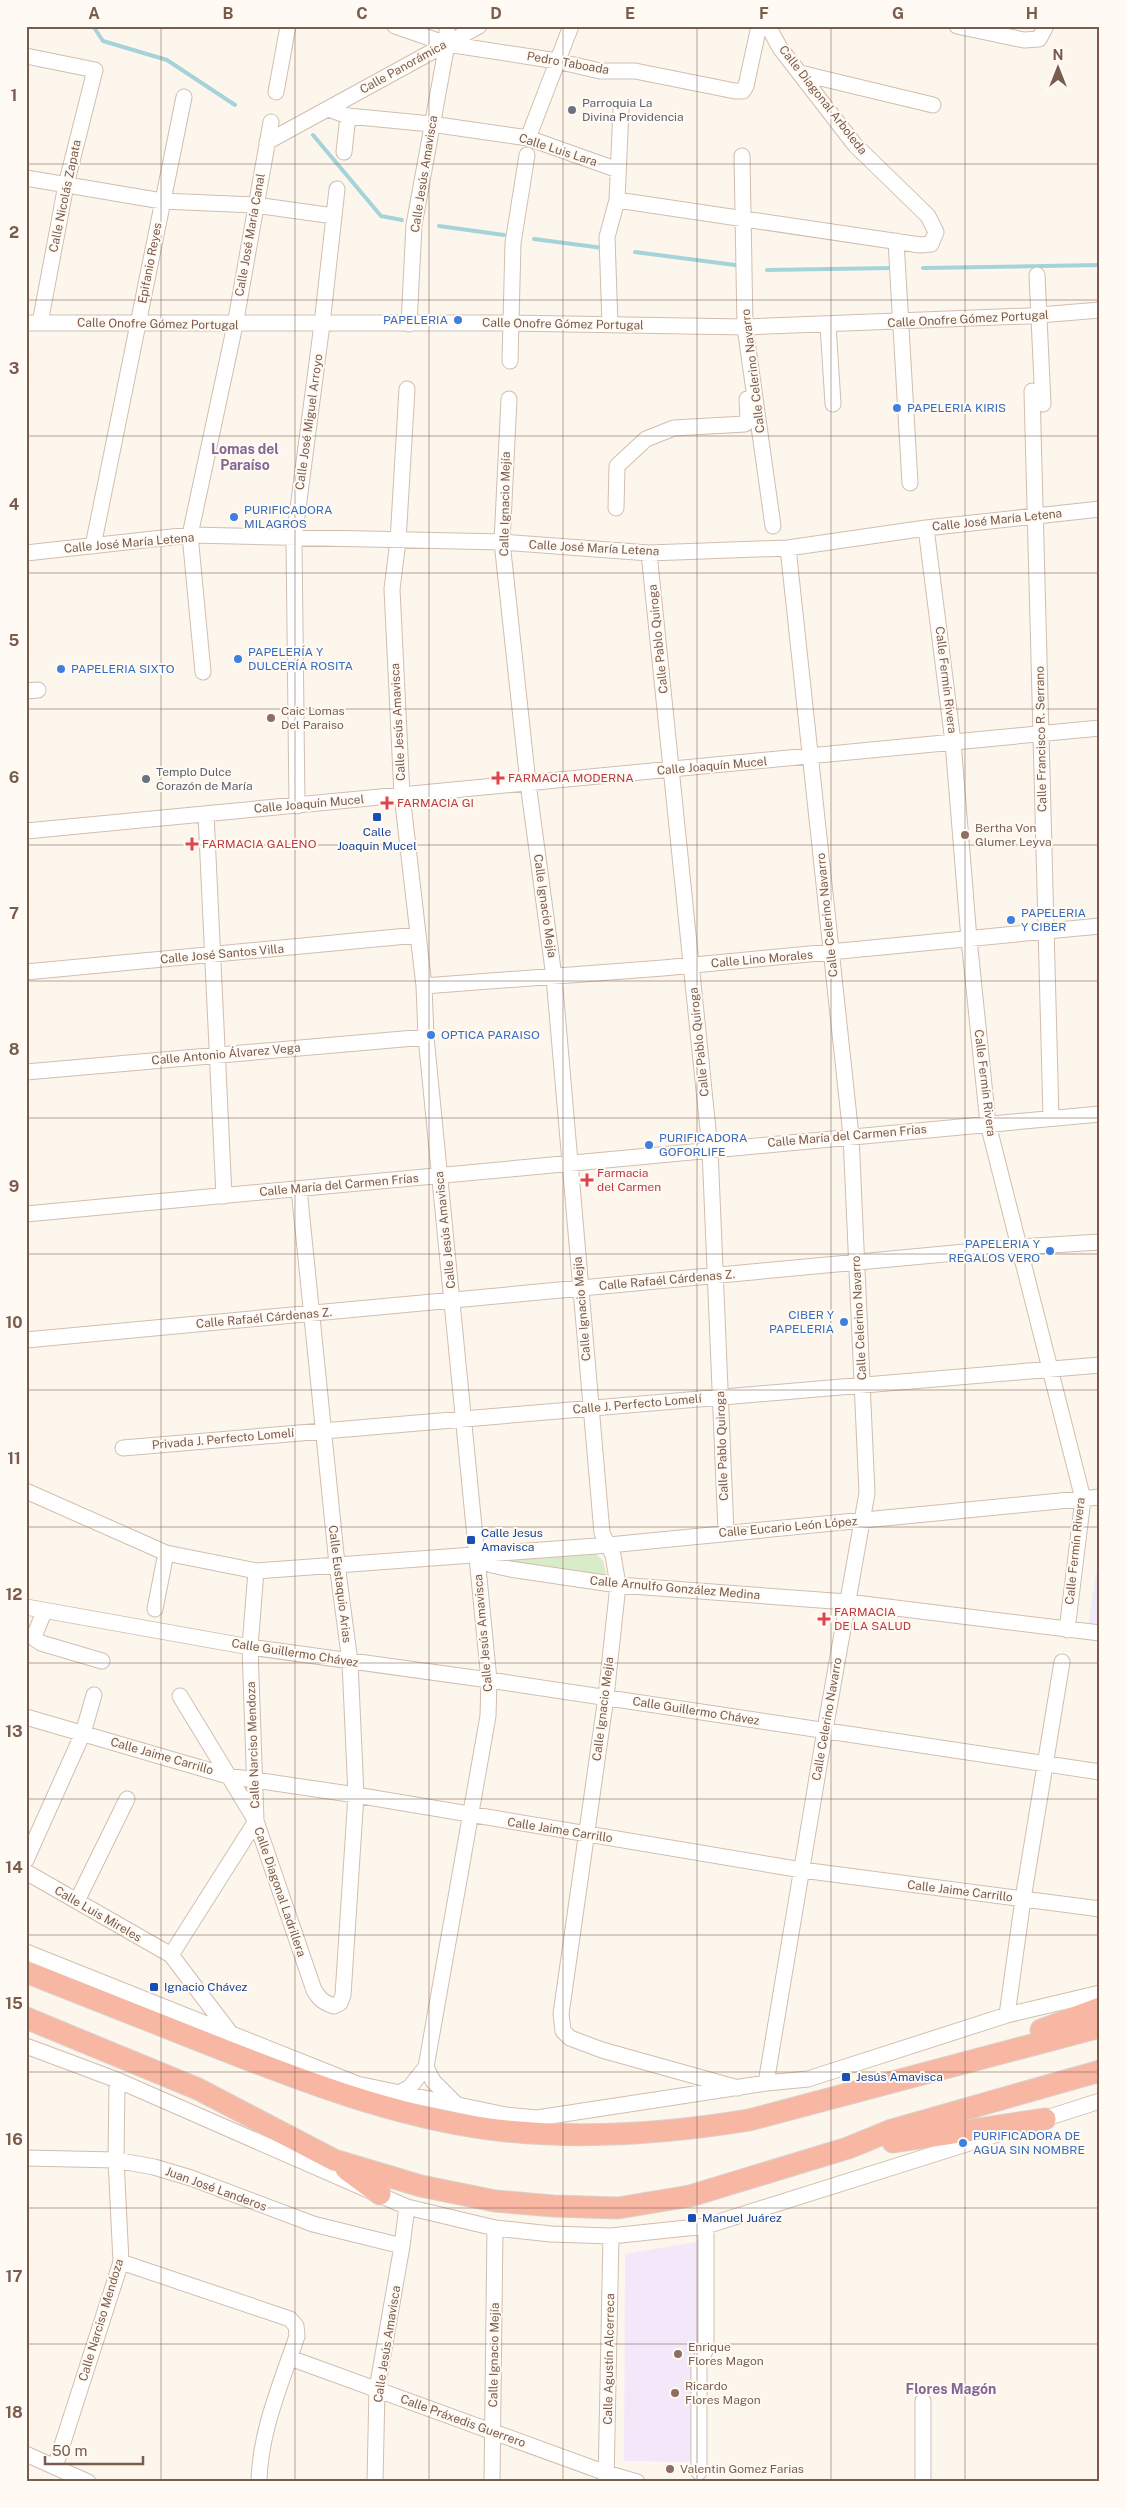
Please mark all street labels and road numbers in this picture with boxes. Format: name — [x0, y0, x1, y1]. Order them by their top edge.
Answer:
street label: Calle Panorámica — [357, 37, 449, 97]
street label: Calle Diagonal Arboleda — [776, 43, 870, 157]
street label: Pedro Taboada — [526, 49, 610, 77]
street label: Calle Jesús Amavisca — [408, 115, 440, 233]
street label: Calle Luis Lara — [517, 131, 599, 169]
street label: Calle Nicolás Zapata — [46, 138, 84, 254]
street label: Calle José María Canal — [232, 172, 268, 298]
street label: Epifanio Reyes — [135, 221, 165, 305]
street label: Calle Celerino Navarro — [738, 308, 768, 434]
street label: Calle Onofre Gómez Portugal — [887, 308, 1049, 330]
street label: Calle Onofre Gómez Portugal — [77, 316, 239, 332]
street label: Calle Onofre Gómez Portugal — [482, 316, 644, 332]
street label: Calle José Miguel Arroyo — [293, 353, 326, 491]
street label: Calle Ignacio Mejía — [497, 452, 513, 556]
street label: Calle José María Letena — [931, 506, 1063, 534]
street label: Calle José María Letena — [63, 530, 195, 556]
street label: Calle José María Letena — [528, 538, 660, 558]
street label: Calle Pablo Quiroga — [645, 584, 671, 694]
street label: Calle Fermín Rivera — [932, 626, 960, 734]
street label: Calle Jesús Amavisca — [388, 663, 408, 781]
street label: Calle Francisco R. Serrano — [1033, 666, 1049, 812]
street label: Calle Joaquín Mucel — [656, 754, 768, 778]
street label: Calle Joaquín Mucel — [253, 792, 365, 816]
street label: Calle Celerino Navarro — [813, 852, 840, 978]
street label: Calle Ignacio Mejía — [531, 853, 559, 959]
street label: Calle José Santos Villa — [159, 942, 285, 966]
street label: Calle Lino Morales — [710, 948, 814, 970]
street label: Calle Pablo Quiroga — [686, 987, 712, 1097]
street label: Calle Fermín Rivera — [971, 1029, 999, 1137]
street label: Calle Antonio Álvarez Vega — [151, 1041, 301, 1067]
street label: Calle María del Carmen Frías — [767, 1122, 927, 1150]
street label: Calle María del Carmen Frías — [259, 1171, 419, 1199]
street label: Calle Jesús Amavisca — [432, 1171, 458, 1289]
street label: Calle Celerino Navarro — [849, 1255, 869, 1381]
street label: Calle Ignacio Mejía — [570, 1256, 594, 1362]
street label: Calle Rafaél Cárdenas Z. — [598, 1267, 736, 1293]
street label: Calle Rafaél Cárdenas Z. — [195, 1305, 333, 1331]
street label: Calle J. Perfecto Lomelí — [572, 1391, 703, 1417]
street label: Calle Pablo Quiroga — [713, 1391, 731, 1501]
street label: Privada J. Perfecto Lomelí — [151, 1426, 296, 1452]
street label: Calle Fermín Rivera — [1062, 1497, 1088, 1605]
street label: Calle Eucario León López — [718, 1514, 858, 1540]
street label: Calle Eustaquio Arias — [326, 1524, 354, 1644]
street label: Calle Jesús Amavisca — [471, 1574, 495, 1692]
street label: Calle Arnulfo González Medina — [589, 1574, 761, 1602]
street label: Calle Guillermo Chávez — [231, 1636, 360, 1670]
street label: Calle Ignacio Mejía — [590, 1656, 616, 1762]
street label: Calle Celerino Navarro — [809, 1656, 845, 1782]
street label: Calle Narciso Mendoza — [244, 1681, 262, 1809]
street label: Calle Guillermo Chávez — [632, 1694, 761, 1728]
street label: Calle Jaime Carrillo — [109, 1735, 215, 1777]
street label: Calle Jaime Carrillo — [506, 1815, 614, 1845]
street label: Calle Diagonal Ladrillera — [251, 1825, 309, 1959]
street label: Calle Jaime Carrillo — [906, 1878, 1014, 1904]
street label: Calle Luis Mireles — [52, 1883, 144, 1945]
street label: Juan José Landeros — [163, 2164, 269, 2214]
street label: Calle Narciso Mendoza — [76, 2257, 126, 2383]
street label: Calle Jesús Amavisca — [371, 2285, 403, 2403]
street label: Calle Agustín Alcerreca — [601, 2293, 617, 2425]
street label: Calle Ignacio Mejía — [486, 2303, 502, 2407]
street label: Calle Práxedis Guerrero — [398, 2392, 528, 2450]

